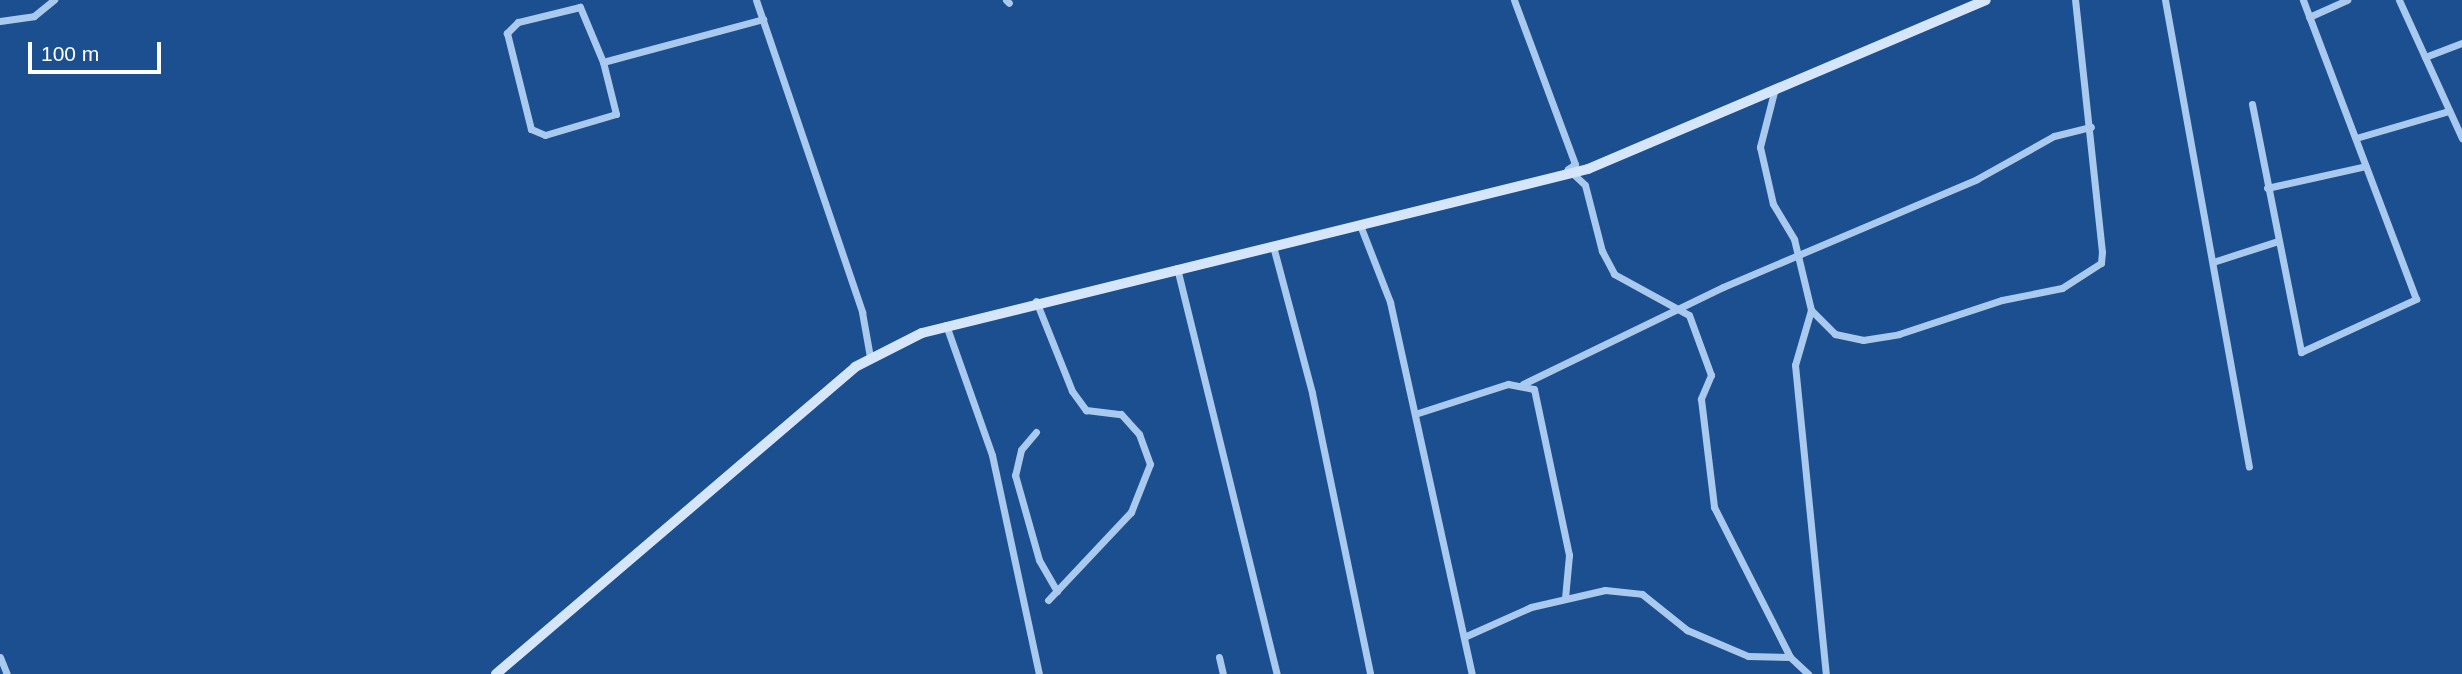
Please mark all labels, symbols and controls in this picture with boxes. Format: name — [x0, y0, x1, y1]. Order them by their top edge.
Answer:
scale bar — [32, 28, 164, 72]
text: 100 m — [41, 42, 99, 65]

